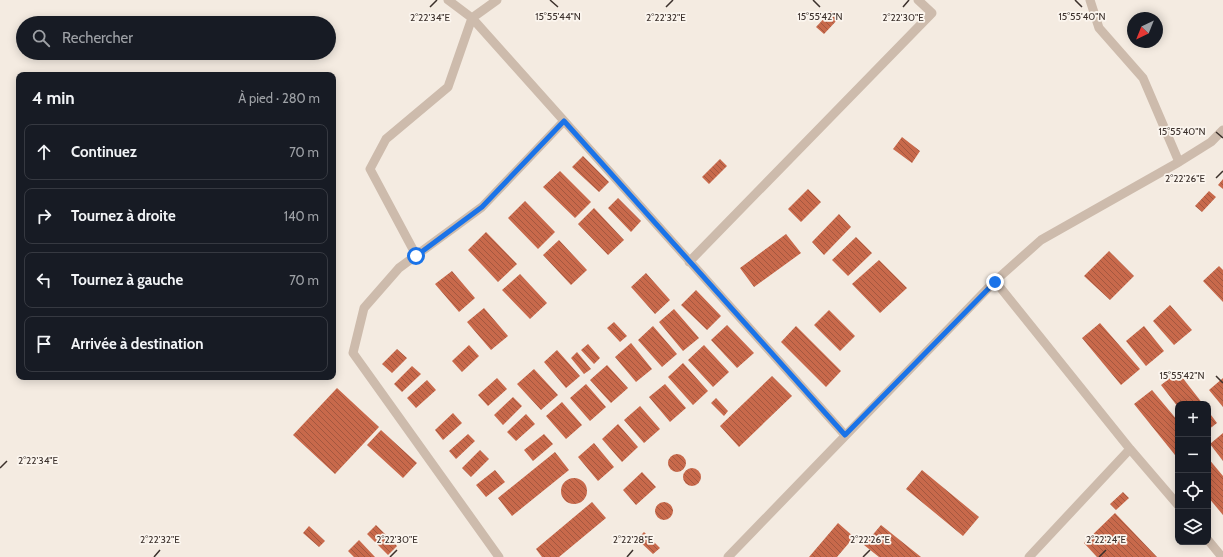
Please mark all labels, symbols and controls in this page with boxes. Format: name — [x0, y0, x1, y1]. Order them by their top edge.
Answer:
text: 15°55'44"N — [535, 10, 581, 23]
text: 15°55'42"N — [797, 10, 843, 23]
text: 15°55'40"N — [1059, 10, 1105, 23]
text: 2°22'34"E — [410, 11, 451, 24]
text: 2°22'32"E — [646, 11, 686, 24]
text: 2°22'30"E — [882, 11, 924, 24]
north arrow — [1127, 12, 1163, 48]
search box — [16, 16, 336, 60]
icon: search — [30, 27, 52, 49]
text: Rechercher — [62, 29, 133, 47]
text: 4 min — [32, 88, 75, 108]
text: À pied · 280 m — [238, 90, 320, 106]
text: 15°55'40"N — [1159, 125, 1205, 138]
icon: ahead — [33, 141, 55, 163]
text: Continuez — [71, 143, 137, 161]
text: 70 m — [289, 144, 319, 160]
text: 2°22'26"E — [1165, 172, 1205, 185]
icon: right — [33, 205, 55, 227]
text: Tournez à droite — [71, 207, 176, 225]
text: 140 m — [284, 208, 319, 224]
route start — [407, 247, 425, 265]
icon: left — [33, 269, 55, 291]
text: Tournez à gauche — [71, 271, 183, 289]
text: 70 m — [289, 272, 319, 288]
route end — [986, 273, 1004, 291]
icon: arrive — [33, 333, 55, 355]
text: Arrivée à destination — [71, 335, 203, 353]
text: 15°55'42"N — [1159, 369, 1205, 382]
map controls — [1175, 401, 1211, 545]
button: + — [1175, 401, 1211, 437]
button: − — [1175, 437, 1211, 473]
text: 2°22'34"E — [18, 454, 59, 467]
button: locate — [1175, 473, 1211, 509]
button: layers — [1175, 509, 1211, 545]
text: 2°22'32"E — [140, 533, 180, 546]
text: 2°22'30"E — [376, 533, 418, 546]
text: 2°22'28"E — [613, 533, 654, 546]
text: 2°22'26"E — [850, 533, 890, 546]
text: 2°22'24"E — [1086, 533, 1126, 546]

